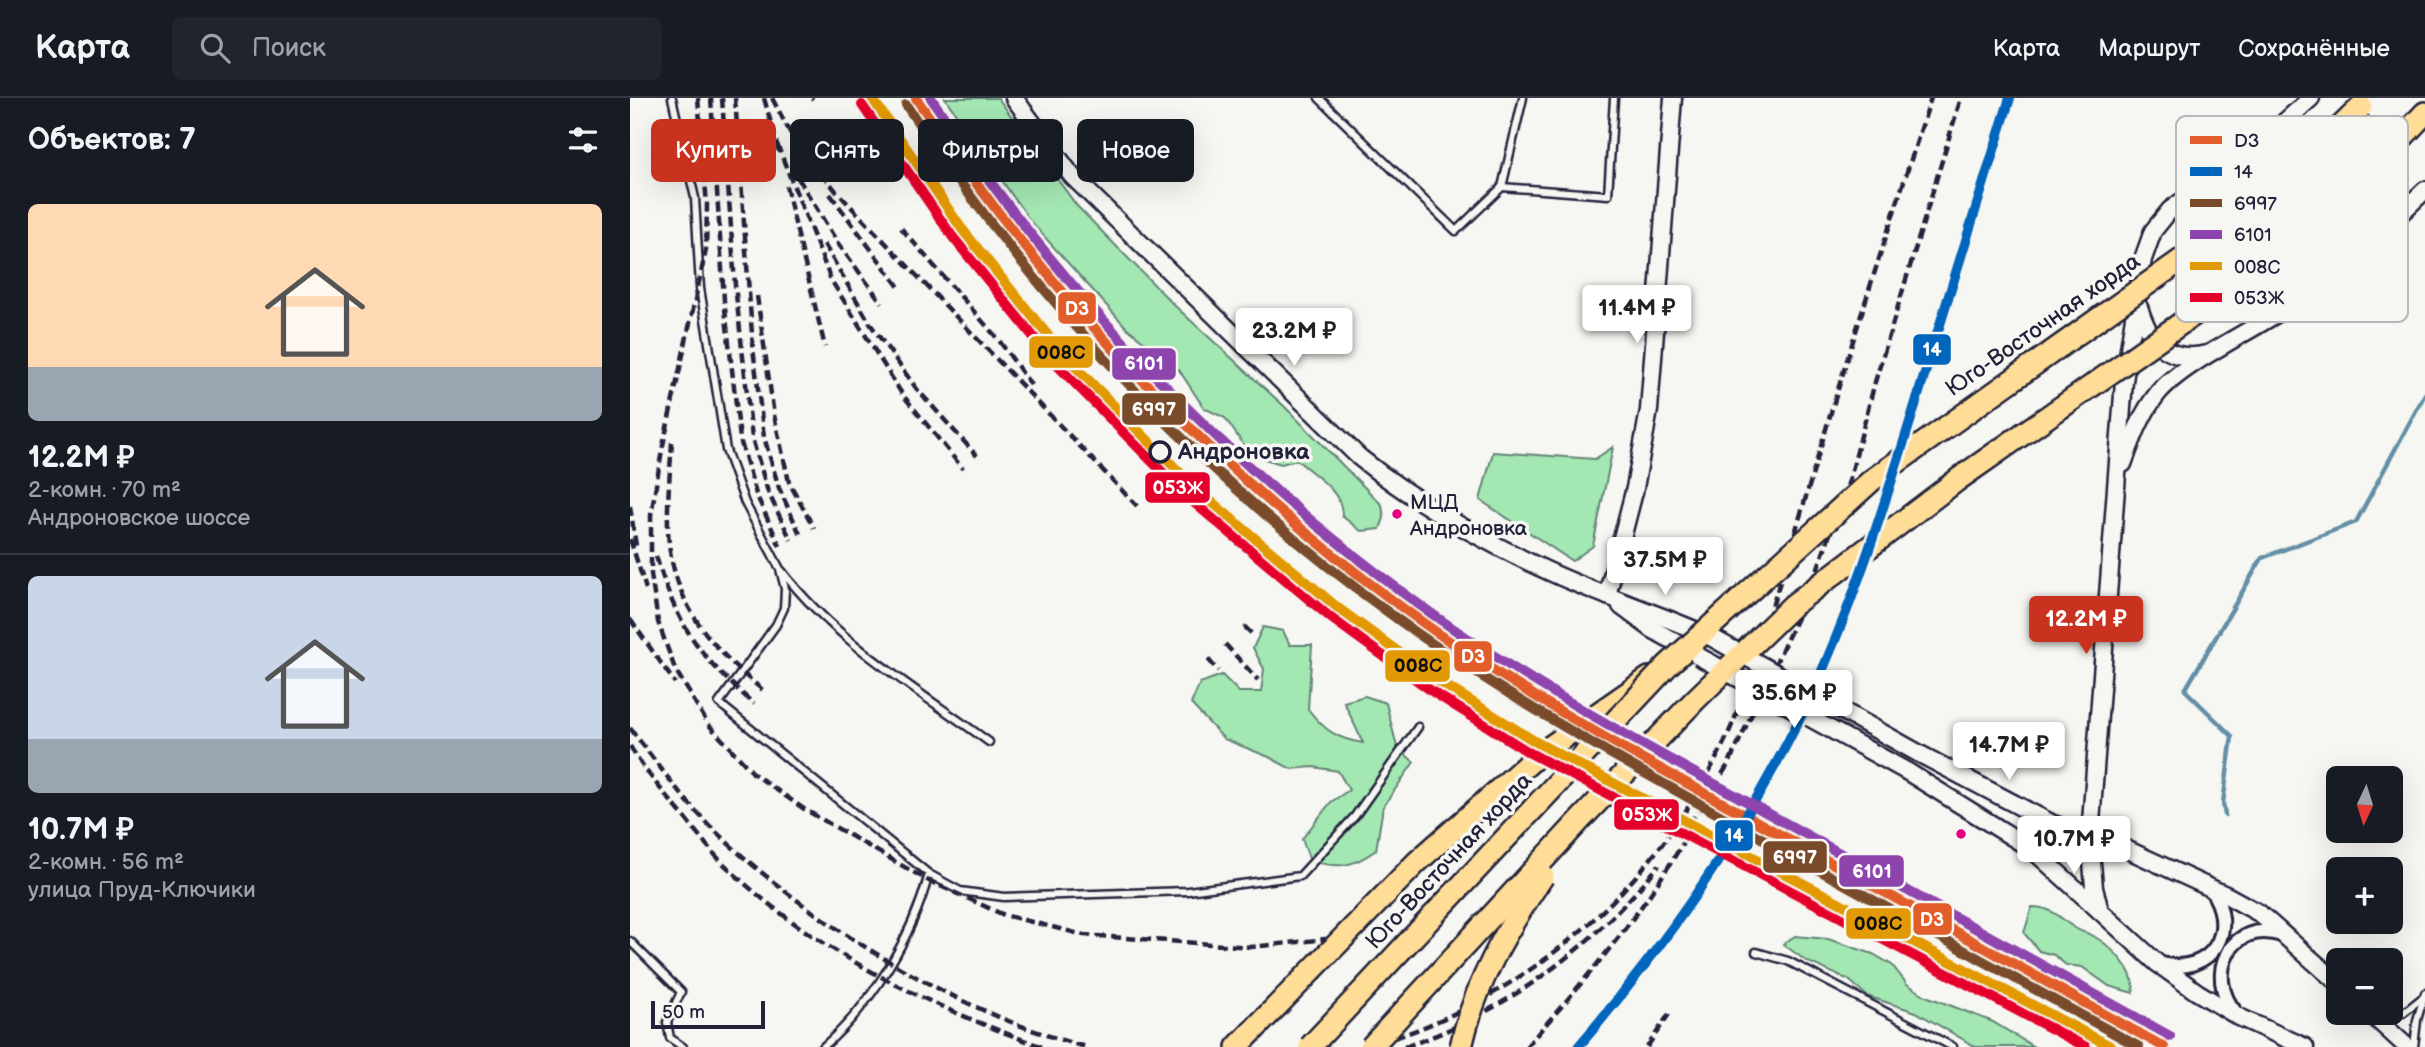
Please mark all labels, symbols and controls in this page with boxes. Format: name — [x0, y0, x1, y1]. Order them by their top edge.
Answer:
search box — [172, 17, 662, 80]
text: Карта — [35, 28, 130, 68]
icon: search — [196, 29, 234, 67]
text: Поиск — [252, 33, 326, 64]
text: Карта — [1993, 34, 2060, 63]
text: Маршрут — [2098, 34, 2200, 63]
text: Сохранённые — [2238, 34, 2390, 63]
legend — [2176, 116, 2408, 322]
chip: Купить — [651, 119, 776, 182]
chip: Снять — [790, 119, 904, 182]
chip: Фильтры — [918, 119, 1063, 182]
chip: Новое — [1077, 119, 1194, 182]
icon: filters — [564, 121, 602, 159]
text: Объектов: 7 — [28, 122, 196, 158]
text: D3 — [2234, 130, 2260, 153]
text: 14 — [2234, 161, 2253, 184]
text: 6997 — [2234, 193, 2278, 216]
text: 6101 — [2234, 224, 2272, 247]
street label: Юго-Восточная хорда — [1940, 247, 2146, 403]
icon: home — [252, 249, 378, 375]
text: 008С — [2234, 256, 2280, 279]
pin: 11.4M ₽ — [1572, 286, 1702, 345]
text: 053Ж — [2234, 287, 2285, 310]
line badge: D3 — [1057, 291, 1097, 325]
text: 11.4M ₽ — [1598, 294, 1676, 322]
text: D3 — [1065, 298, 1089, 321]
pin: 23.2M ₽ — [1229, 308, 1359, 368]
text: 23.2M ₽ — [1252, 317, 1336, 345]
line badge: 14 — [1912, 333, 1952, 366]
line badge: 008С — [1028, 335, 1094, 369]
text: 14 — [1922, 339, 1942, 362]
text: 008С — [1037, 342, 1085, 365]
line badge: 6101 — [1111, 347, 1177, 381]
text: 6101 — [1124, 353, 1164, 376]
line badge: 6997 — [1121, 392, 1187, 426]
text: 6997 — [1132, 399, 1177, 422]
place label: Андроновка — [1177, 438, 1310, 466]
text: 12.2M ₽ — [28, 440, 135, 476]
marker: Андроновка — [1149, 441, 1171, 463]
line badge: 053Ж — [1144, 471, 1211, 504]
text: 2-комн. · 70 m² — [28, 476, 181, 504]
text: 053Ж — [1153, 477, 1203, 500]
place label: МЦД Андроновка — [1409, 490, 1528, 541]
text: Андроновское шоссе — [28, 504, 250, 532]
marker: МЦД Андроновка — [1390, 507, 1404, 521]
pin: 37.5M ₽ — [1600, 538, 1730, 597]
text: 37.5M ₽ — [1623, 546, 1707, 574]
pin: 12.2M ₽ — [2021, 596, 2151, 656]
text: 12.2M ₽ — [2045, 605, 2127, 633]
icon: home — [252, 621, 378, 747]
line badge: D3 — [1453, 640, 1493, 673]
text: D3 — [1461, 646, 1485, 669]
line badge: 008С — [1384, 649, 1451, 683]
text: 008С — [1394, 655, 1442, 678]
pin: 35.6M ₽ — [1729, 670, 1859, 730]
text: 35.6M ₽ — [1751, 679, 1837, 707]
pin: 14.7M ₽ — [1944, 722, 2074, 782]
text: 14.7M ₽ — [1969, 731, 2049, 759]
north arrow — [2326, 766, 2403, 844]
map controls — [2326, 766, 2403, 1025]
street label: Юго-Восточная хорда — [1360, 767, 1538, 955]
line badge: 053Ж — [1613, 798, 1680, 831]
text: 053Ж — [1622, 804, 1672, 827]
text: 10.7M ₽ — [28, 812, 134, 848]
pin: 10.7M ₽ — [2009, 816, 2139, 876]
line badge: 14 — [1714, 819, 1754, 852]
text: 14 — [1724, 825, 1744, 848]
text: 10.7M ₽ — [2033, 825, 2115, 853]
unlabelled marker — [1954, 827, 1968, 841]
line badge: 6997 — [1762, 840, 1828, 874]
text: 6997 — [1773, 847, 1818, 870]
text: 2-комн. · 56 m² — [28, 848, 184, 876]
line badge: 6101 — [1838, 854, 1905, 888]
button: + — [2326, 857, 2403, 934]
text: 6101 — [1852, 861, 1892, 884]
text: улица Пруд-Ключики — [28, 876, 256, 904]
line badge: D3 — [1912, 902, 1953, 936]
line badge: 008С — [1845, 907, 1912, 940]
text: D3 — [1920, 909, 1944, 932]
text: 008С — [1854, 913, 1902, 936]
button: − — [2326, 948, 2403, 1025]
scale bar — [651, 998, 765, 1030]
text: 50 m — [662, 1001, 705, 1024]

